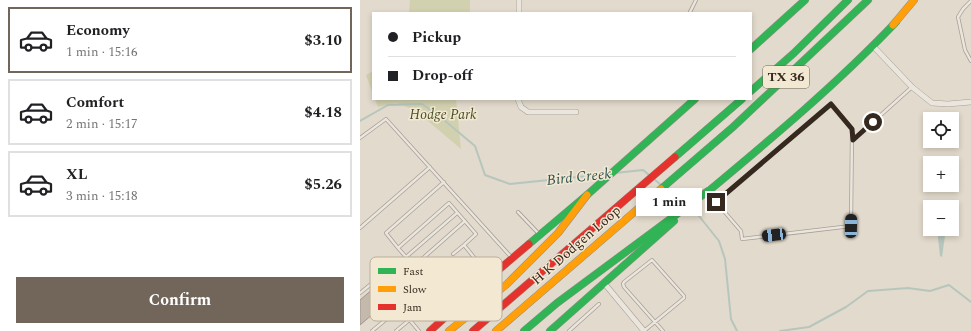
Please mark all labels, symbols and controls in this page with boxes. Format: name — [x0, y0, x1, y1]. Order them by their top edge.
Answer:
text: Economy — [66, 19, 130, 42]
icon: car — [18, 22, 54, 58]
text: Pickup — [412, 26, 461, 49]
text: $3.10 — [304, 29, 342, 52]
text: 1 min · 15:16 — [66, 42, 138, 62]
text: Drop-off — [412, 64, 473, 87]
road number: TX 36 — [763, 66, 809, 88]
text: Comfort — [66, 91, 124, 114]
icon: car — [18, 94, 54, 130]
text: $4.18 — [304, 101, 342, 124]
park label: Hodge Park — [409, 104, 477, 125]
map controls — [923, 112, 959, 236]
button: locate — [923, 112, 959, 148]
route start — [864, 113, 882, 131]
text: 2 min · 15:17 — [66, 114, 138, 134]
button: + — [923, 156, 959, 192]
water label: Bird Creek — [545, 162, 613, 192]
text: XL — [66, 163, 87, 186]
icon: car — [18, 166, 54, 202]
text: $5.26 — [304, 173, 342, 196]
text: 3 min · 15:18 — [66, 186, 138, 206]
callout: 1 min — [636, 188, 702, 216]
text: 1 min — [652, 192, 686, 212]
route end — [707, 193, 725, 211]
street label: H K Dodgen Loop — [527, 200, 625, 290]
button: − — [923, 200, 959, 236]
car — [845, 214, 857, 238]
car — [761, 228, 787, 242]
legend — [370, 257, 502, 321]
text: Fast — [403, 263, 424, 280]
button: Confirm — [16, 277, 344, 323]
text: Slow — [403, 281, 427, 298]
text: Jam — [403, 299, 422, 316]

